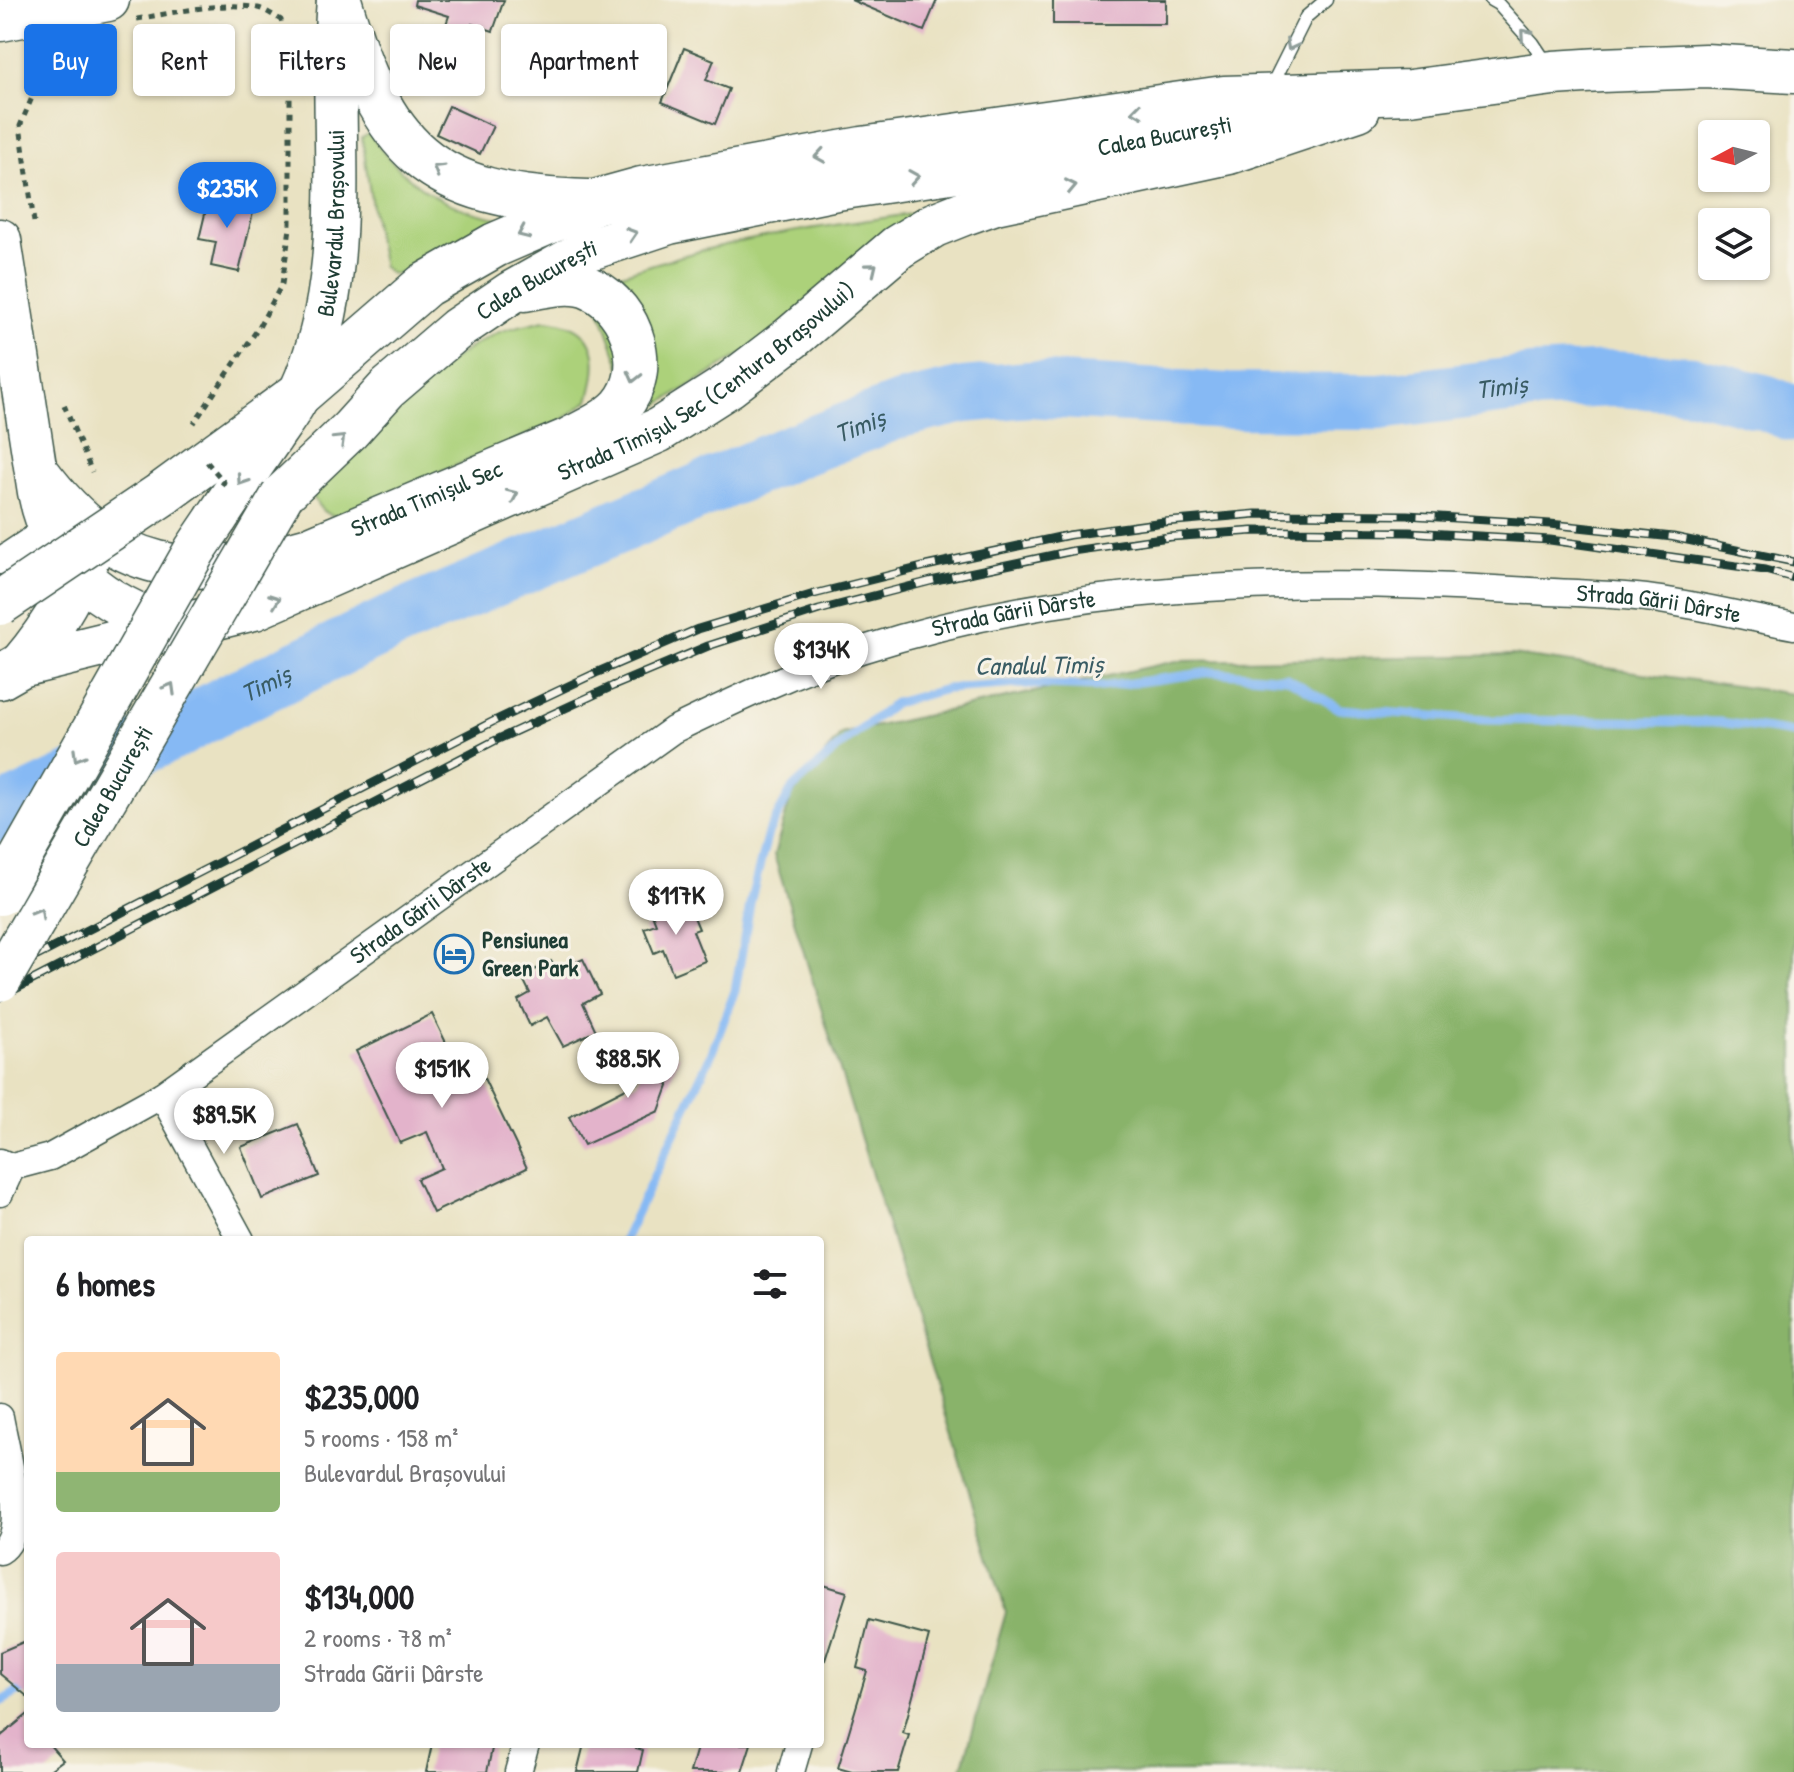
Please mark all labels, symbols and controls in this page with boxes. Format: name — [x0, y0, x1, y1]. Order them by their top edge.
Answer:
chip: Buy — [24, 24, 117, 96]
chip: Rent — [133, 24, 235, 96]
chip: Filters — [251, 24, 374, 96]
chip: New — [390, 24, 485, 96]
chip: Apartment — [501, 24, 667, 96]
one-way arrow — [1520, 28, 1535, 43]
one-way arrow — [1286, 37, 1301, 52]
one-way arrow — [1130, 102, 1144, 119]
street label: Calea București — [1095, 107, 1234, 163]
north arrow — [1698, 120, 1770, 192]
map controls — [1698, 120, 1770, 280]
street label: Bulevardul Brașovului — [308, 129, 351, 319]
one-way arrow — [813, 146, 827, 163]
pin: $235K — [171, 162, 283, 230]
one-way arrow — [433, 164, 447, 179]
one-way arrow — [907, 169, 921, 186]
text: $235K — [196, 170, 258, 205]
one-way arrow — [1064, 178, 1078, 195]
button: layers — [1698, 208, 1770, 280]
one-way arrow — [517, 223, 531, 239]
one-way arrow — [625, 227, 639, 243]
street label: Calea București — [469, 231, 601, 327]
one-way arrow — [862, 263, 877, 278]
street label: Strada Timișul Sec (Centura Brașovului) — [552, 274, 861, 488]
water label: Timiș — [1474, 365, 1531, 407]
one-way arrow — [626, 370, 643, 384]
water label: Timiș — [829, 399, 892, 451]
one-way arrow — [331, 434, 345, 449]
street label: Strada Timișul Sec — [346, 452, 507, 544]
one-way arrow — [237, 471, 252, 485]
one-way arrow — [504, 489, 519, 505]
street label: Strada Gării Dârste — [1576, 576, 1745, 630]
street label: Strada Gării Dârste — [928, 582, 1098, 644]
one-way arrow — [267, 593, 281, 610]
pin: $134K — [765, 623, 877, 691]
text: $134K — [792, 631, 850, 666]
water label: Canalul Timiș — [975, 646, 1105, 683]
water label: Timiș — [235, 656, 298, 710]
one-way arrow — [160, 682, 176, 697]
street label: Calea București — [64, 719, 160, 853]
one-way arrow — [73, 748, 88, 762]
street label: Strada Gării Dârste — [343, 848, 497, 971]
pin: $117K — [620, 869, 732, 937]
text: $117K — [647, 877, 705, 912]
one-way arrow — [29, 907, 45, 921]
place label: Pensiunea Green Park — [482, 923, 578, 983]
hotel icon: Pensiunea Green Park — [433, 933, 475, 975]
pin: $88.5K — [563, 1032, 693, 1100]
text: $88.5K — [595, 1040, 661, 1075]
pin: $151K — [386, 1042, 498, 1110]
text: $151K — [414, 1050, 470, 1085]
pin: $89.5K — [159, 1088, 289, 1156]
text: $89.5K — [192, 1096, 256, 1131]
text: 6 homes — [56, 1261, 155, 1307]
icon: filters — [748, 1262, 792, 1306]
text: $235,000 — [304, 1374, 419, 1420]
icon: home — [120, 1384, 216, 1480]
text: 5 rooms · 158 m² — [304, 1420, 458, 1455]
text: Bulevardul Brașovului — [304, 1455, 507, 1490]
text: $134,000 — [304, 1574, 414, 1620]
icon: home — [120, 1584, 216, 1680]
text: 2 rooms · 78 m² — [304, 1620, 452, 1655]
text: Strada Gării Dârste — [304, 1655, 484, 1690]

